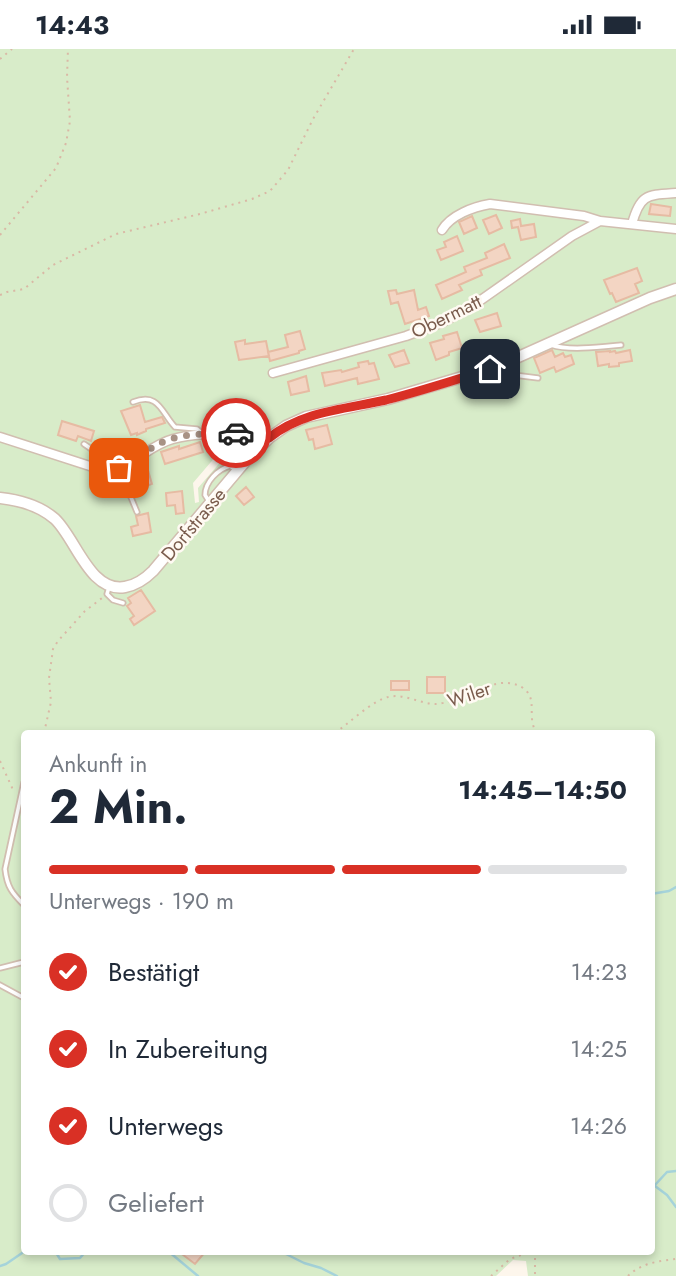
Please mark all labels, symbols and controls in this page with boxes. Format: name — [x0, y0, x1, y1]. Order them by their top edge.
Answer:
text: 14:43 — [35, 6, 109, 44]
street label: Obermatt — [406, 288, 486, 345]
pin — [460, 339, 520, 399]
icon: home — [471, 350, 509, 388]
courier — [201, 398, 271, 468]
icon: car — [217, 414, 255, 452]
pin — [89, 438, 149, 498]
icon: bag — [100, 449, 138, 487]
street label: Dorfstrasse — [155, 482, 232, 567]
street label: Wiler — [444, 675, 495, 714]
text: Ankunft in — [49, 747, 147, 781]
text: 14:45–14:50 — [458, 771, 627, 809]
text: 2 Min. — [49, 774, 188, 840]
text: Unterwegs · 190 m — [49, 884, 234, 918]
icon: check — [49, 953, 87, 991]
text: Bestätigt — [108, 953, 199, 991]
text: 14:23 — [571, 955, 627, 989]
icon: check — [49, 1030, 87, 1068]
text: In Zubereitung — [108, 1030, 268, 1068]
text: 14:25 — [570, 1032, 627, 1066]
icon: check — [49, 1107, 87, 1145]
text: Unterwegs — [108, 1107, 223, 1145]
text: 14:26 — [570, 1109, 627, 1143]
text: Geliefert — [108, 1184, 204, 1222]

